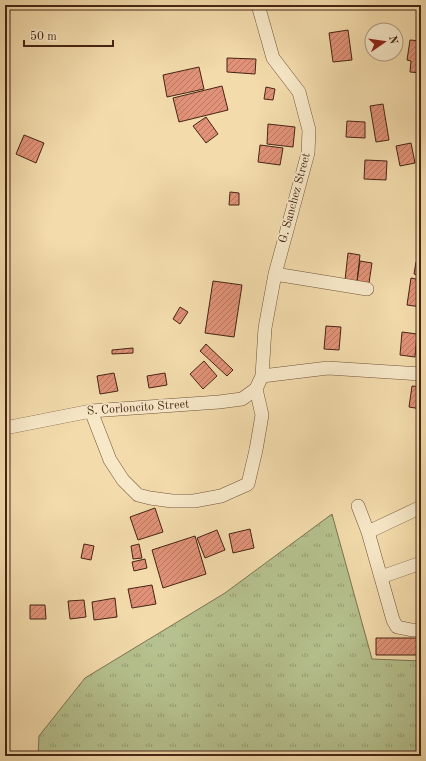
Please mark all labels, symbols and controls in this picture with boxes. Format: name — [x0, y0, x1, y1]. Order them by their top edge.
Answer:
scale bar — [24, 22, 113, 48]
north arrow — [364, 22, 404, 62]
text: 50 m — [30, 30, 57, 43]
text: N — [386, 35, 399, 46]
street label: G. Sanchez Street — [277, 152, 313, 244]
street label: S. Corloncito Street — [86, 398, 190, 418]

